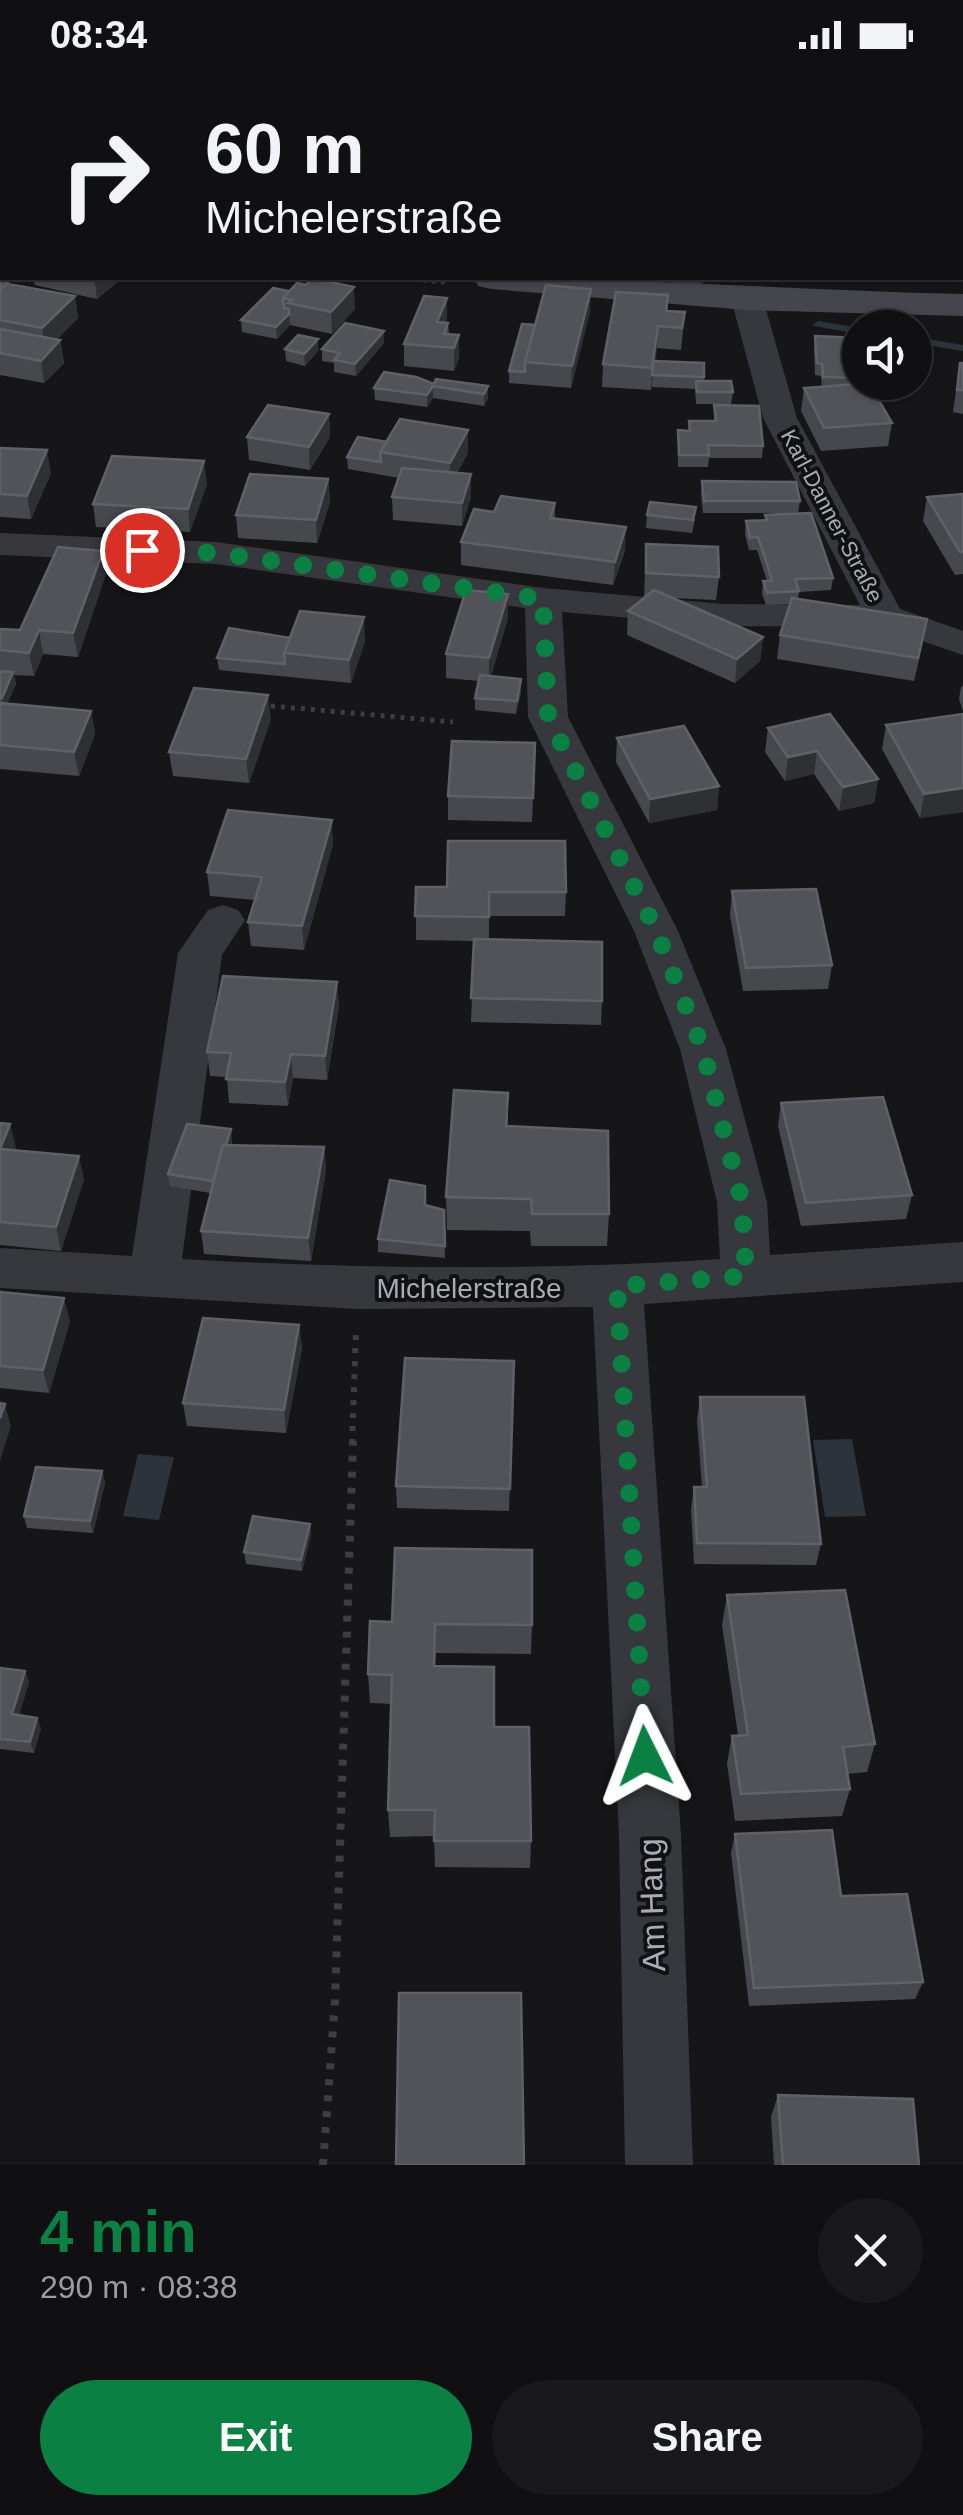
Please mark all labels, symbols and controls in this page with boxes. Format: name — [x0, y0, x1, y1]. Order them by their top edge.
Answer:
text: 08:34 — [50, 14, 147, 56]
icon: right — [40, 110, 170, 240]
text: 60 m — [205, 110, 365, 188]
text: Michelerstraße — [205, 192, 503, 243]
map controls — [842, 310, 932, 400]
button: sound — [842, 310, 932, 400]
street label: Karl-Danner-Straße — [776, 425, 888, 607]
pin — [100, 508, 185, 593]
icon: arrive — [115, 523, 170, 578]
street label: Michelerstraße — [376, 1273, 562, 1304]
position arrow — [593, 1704, 697, 1808]
street label: Am Hang — [632, 1838, 672, 1972]
text: 4 min — [40, 2198, 197, 2265]
button: close — [818, 2198, 923, 2303]
text: 290 m · 08:38 — [40, 2269, 237, 2305]
button: Exit — [40, 2380, 472, 2495]
button: Share — [492, 2380, 923, 2495]

